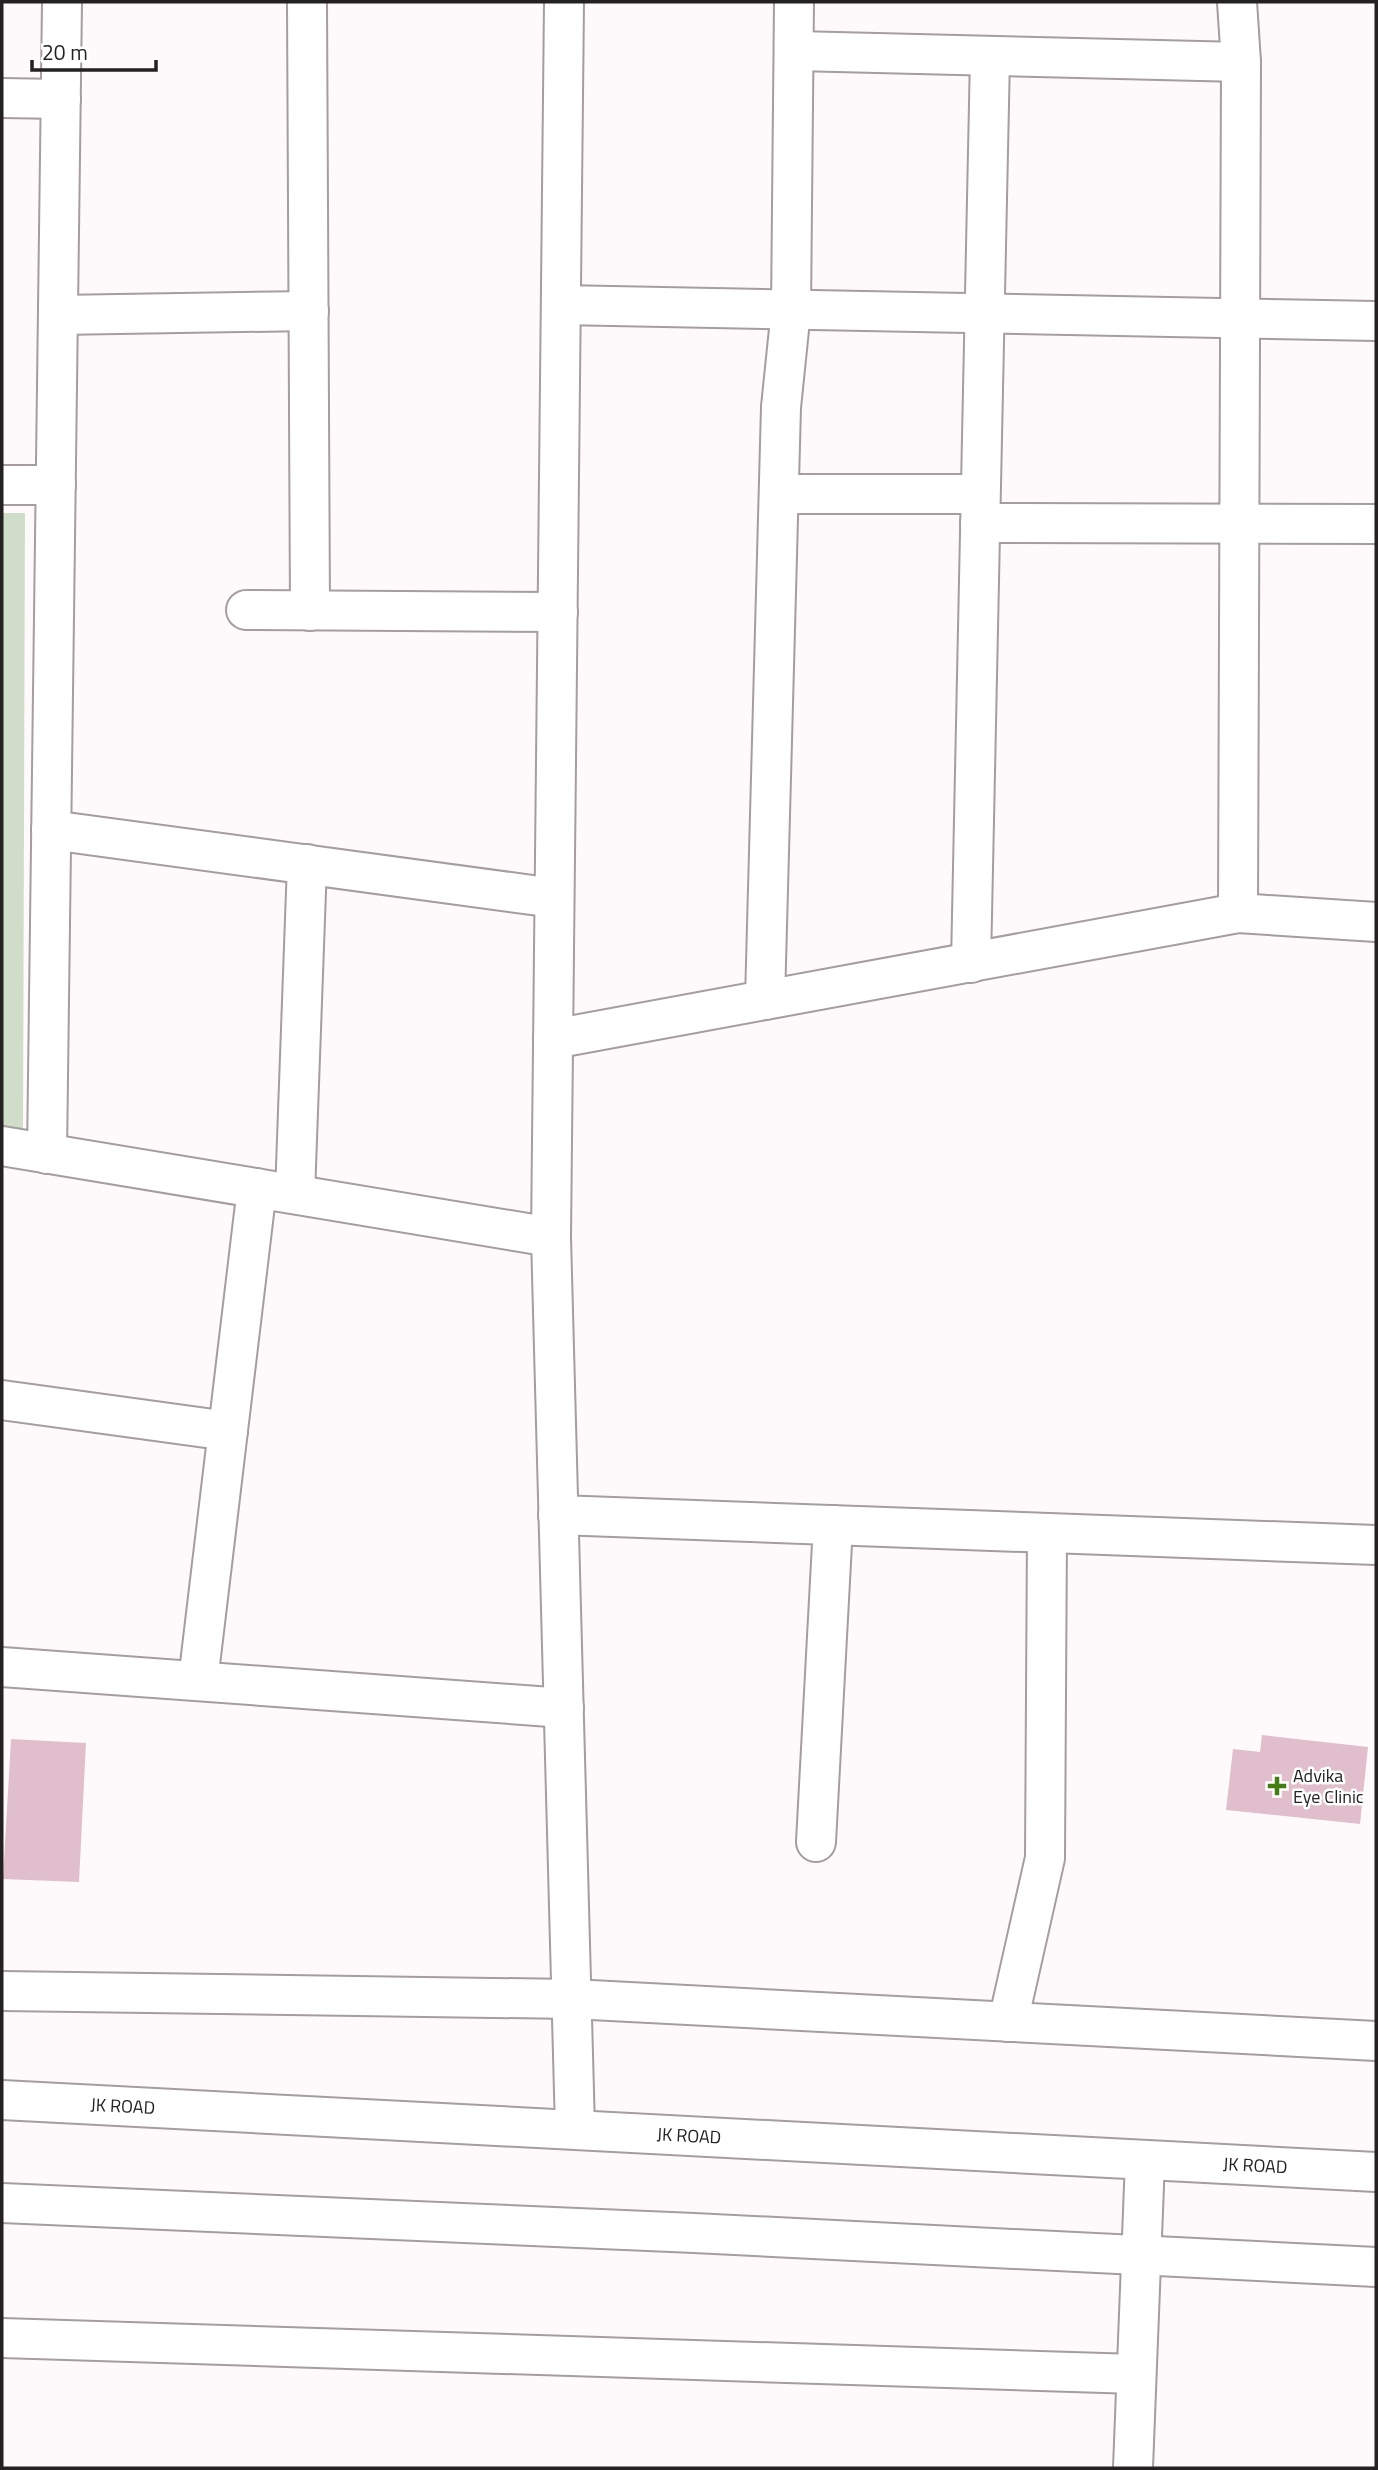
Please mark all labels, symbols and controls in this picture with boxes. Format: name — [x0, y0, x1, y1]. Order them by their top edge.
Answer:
scale bar — [32, 28, 156, 72]
text: 20 m — [42, 36, 88, 68]
place label: Advika Eye Clinic — [1293, 1762, 1364, 1810]
marker: Advika Eye Clinic — [1267, 1776, 1287, 1796]
street label: JK ROAD — [90, 2091, 156, 2121]
street label: JK ROAD — [656, 2120, 722, 2151]
street label: JK ROAD — [1222, 2150, 1288, 2180]

